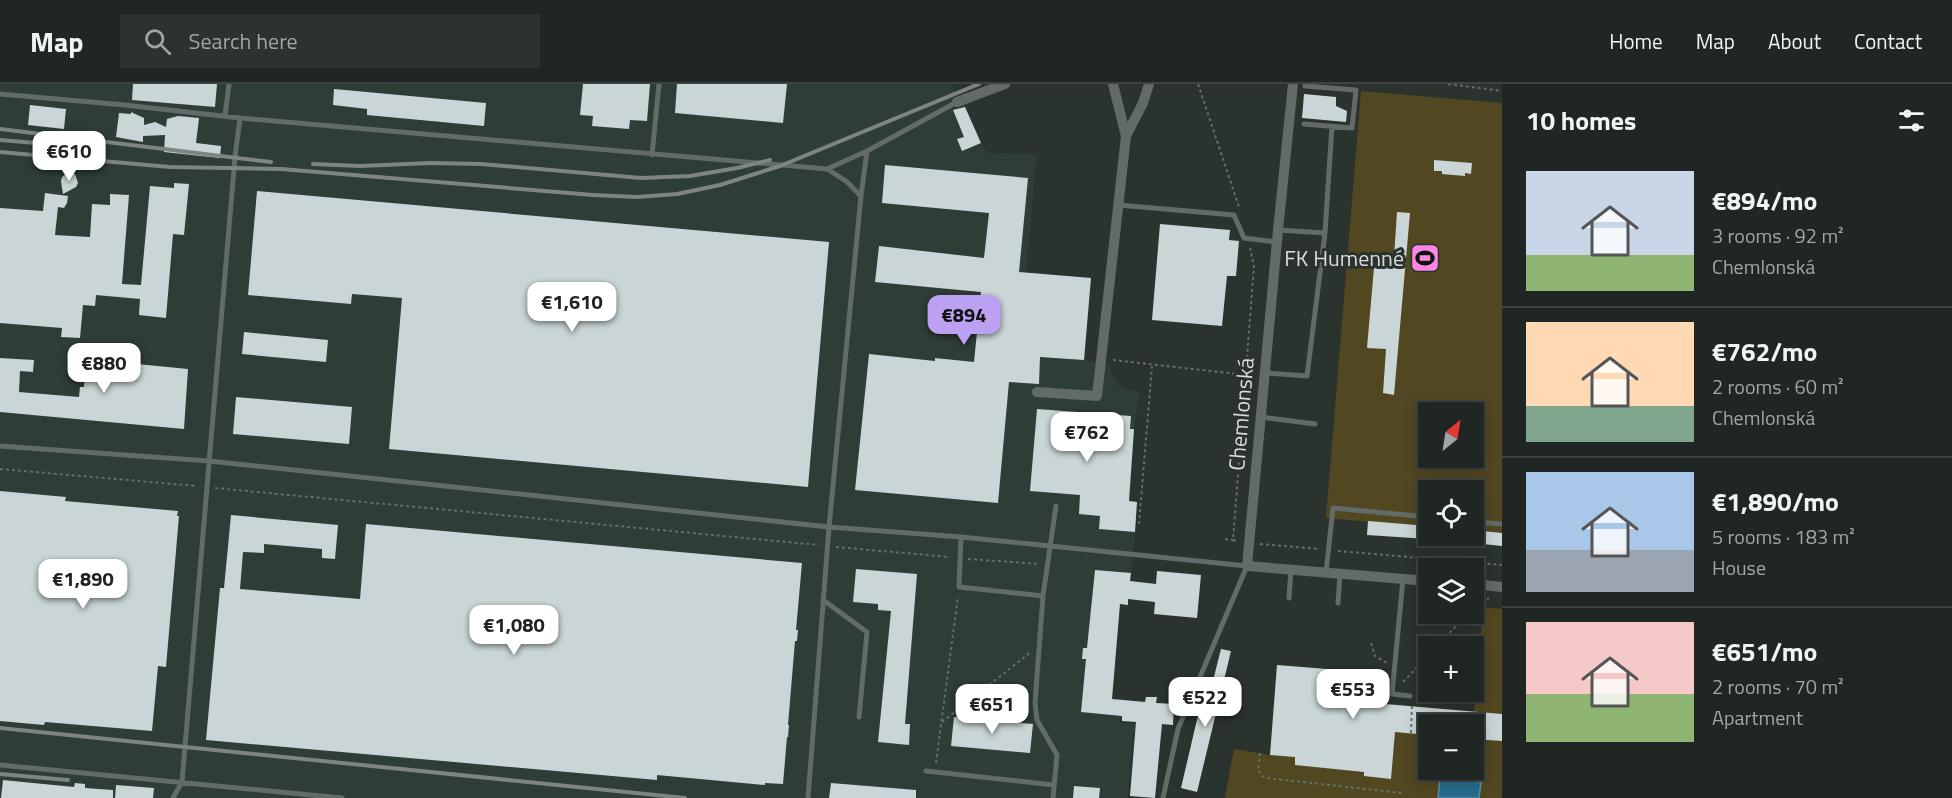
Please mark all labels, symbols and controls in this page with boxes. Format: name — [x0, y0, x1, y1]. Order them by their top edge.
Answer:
search box — [120, 14, 540, 68]
text: Map — [30, 20, 84, 63]
text: Search here — [189, 24, 298, 58]
icon: search — [141, 25, 174, 58]
text: Home — [1609, 25, 1663, 57]
text: Map — [1696, 25, 1735, 57]
text: About — [1768, 25, 1821, 57]
text: Contact — [1854, 25, 1922, 57]
text: 10 homes — [1526, 101, 1636, 140]
icon: filters — [1895, 104, 1928, 137]
pin: €610 — [33, 131, 105, 182]
text: €610 — [47, 135, 91, 166]
text: €894/mo — [1712, 181, 1817, 220]
icon: home — [1574, 195, 1646, 267]
text: 3 rooms · 92 m² — [1712, 220, 1844, 251]
place label: FK Humenné — [1284, 241, 1404, 275]
sports icon: FK Humenné — [1409, 242, 1441, 274]
text: Chemlonská — [1712, 251, 1815, 282]
pin: €1,610 — [523, 282, 621, 333]
text: €1,610 — [541, 286, 603, 317]
pin: €894 — [928, 295, 1000, 346]
text: €894 — [942, 299, 986, 330]
text: €762/mo — [1712, 332, 1817, 371]
pin: €880 — [68, 343, 140, 394]
icon: home — [1574, 346, 1646, 418]
text: €880 — [82, 347, 126, 378]
street label: Chemlonská — [1219, 356, 1263, 472]
text: 2 rooms · 60 m² — [1712, 371, 1844, 402]
north arrow — [1418, 402, 1484, 468]
map controls — [1418, 402, 1484, 780]
text: Chemlonská — [1712, 402, 1815, 433]
pin: €762 — [1051, 412, 1123, 463]
text: €762 — [1065, 416, 1109, 447]
button: locate — [1418, 480, 1484, 546]
text: €1,890/mo — [1712, 482, 1839, 521]
icon: home — [1574, 496, 1646, 568]
text: 5 rooms · 183 m² — [1712, 521, 1855, 552]
text: House — [1712, 552, 1766, 583]
button: layers — [1418, 558, 1484, 624]
pin: €1,890 — [34, 559, 132, 610]
text: €1,890 — [52, 563, 114, 594]
pin: €1,080 — [465, 605, 563, 656]
text: €1,080 — [483, 609, 545, 640]
text: €651/mo — [1712, 632, 1817, 671]
button: + — [1418, 636, 1484, 702]
icon: home — [1574, 646, 1646, 718]
pin: €553 — [1317, 669, 1389, 720]
text: 2 rooms · 70 m² — [1712, 671, 1844, 702]
text: €553 — [1331, 673, 1375, 704]
pin: €522 — [1169, 677, 1241, 728]
text: €522 — [1183, 681, 1227, 712]
pin: €651 — [956, 684, 1028, 735]
text: €651 — [970, 688, 1014, 719]
text: Apartment — [1712, 702, 1803, 733]
button: − — [1418, 714, 1484, 780]

